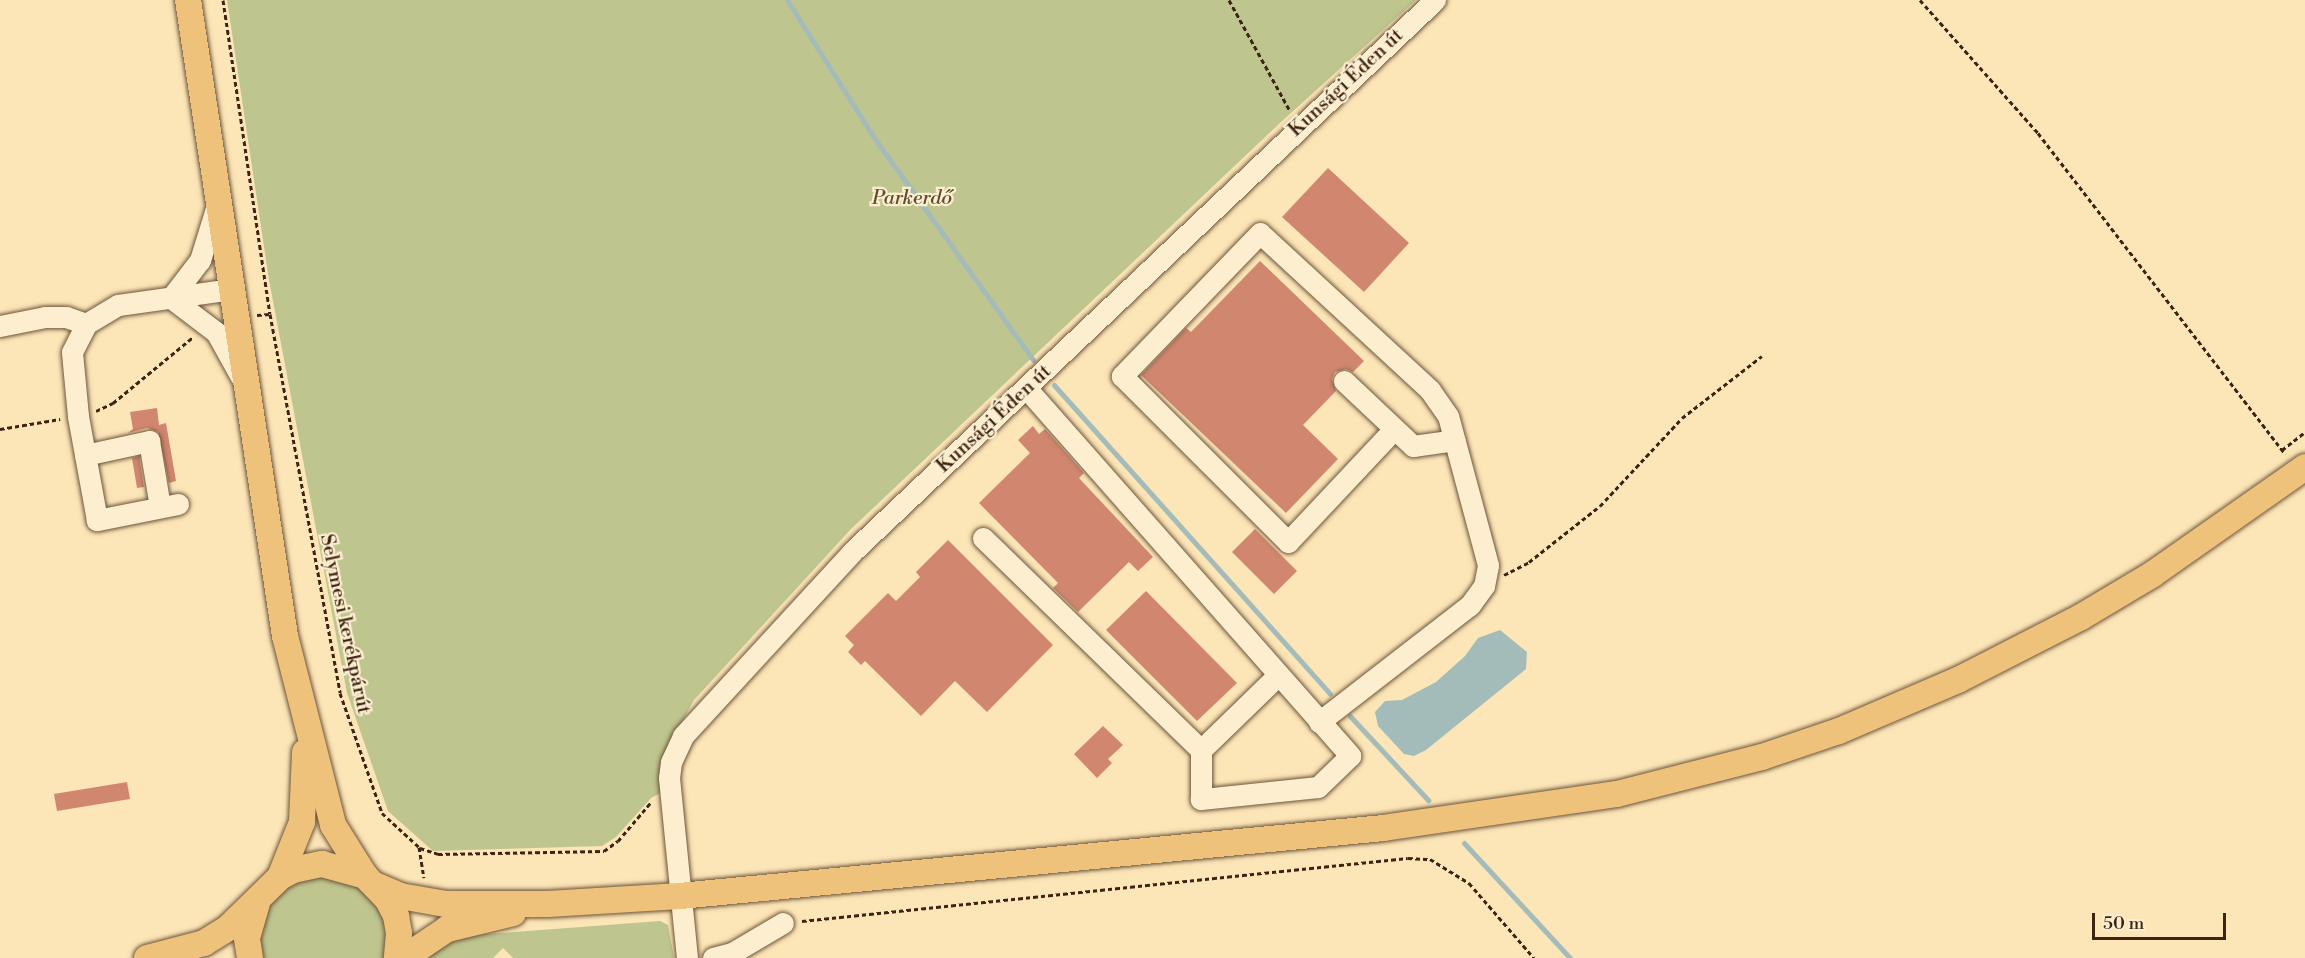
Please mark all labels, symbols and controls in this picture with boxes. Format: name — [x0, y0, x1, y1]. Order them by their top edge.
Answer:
street label: Kunsági Éden út — [1284, 24, 1408, 142]
park label: Parkerdő — [872, 186, 952, 210]
street label: Kunsági Éden út — [932, 360, 1056, 478]
street label: Selymesi kerékpárút — [314, 532, 376, 716]
scale bar — [2095, 901, 2228, 939]
text: 50 m — [2103, 912, 2144, 935]

